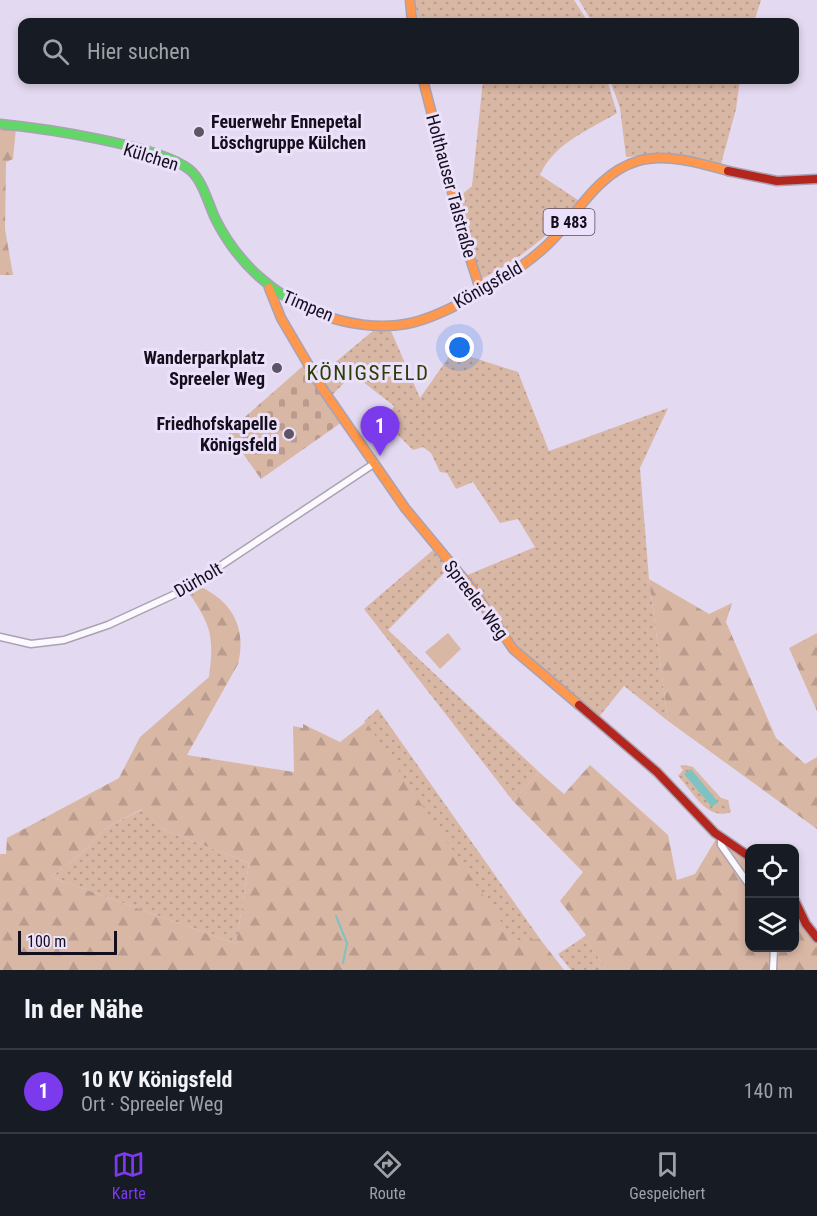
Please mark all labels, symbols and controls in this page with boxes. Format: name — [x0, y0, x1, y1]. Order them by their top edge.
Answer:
search box — [18, 18, 799, 84]
icon: search — [39, 35, 72, 68]
text: Hier suchen — [87, 39, 190, 64]
place label: Feuerwehr Ennepetal Löschgruppe Külchen — [211, 111, 366, 153]
street label: Holthauser Talstraße — [422, 112, 481, 260]
marker: Feuerwehr Ennepetal Löschgruppe Külchen — [192, 125, 206, 139]
street label: Külchen — [121, 138, 181, 175]
road number: B 483 — [544, 209, 594, 235]
street label: Königsfeld — [450, 257, 526, 313]
street label: Timpen — [280, 286, 337, 326]
your location — [445, 333, 474, 362]
place label: Wanderparkplatz Spreeler Weg — [143, 347, 265, 389]
marker: Wanderparkplatz Spreeler Weg — [270, 361, 284, 375]
district label: KÖNIGSFELD — [307, 361, 429, 385]
pin: 1 — [360, 406, 400, 456]
place label: Friedhofskapelle Königsfeld — [156, 413, 277, 455]
marker: Friedhofskapelle Königsfeld — [282, 427, 296, 441]
street label: Spreeler Weg — [440, 556, 513, 643]
street label: Dürholt — [170, 558, 225, 602]
map controls — [745, 844, 799, 952]
button: locate — [745, 844, 799, 898]
button: layers — [745, 898, 799, 952]
scale bar — [18, 928, 117, 956]
text: 100 m — [27, 932, 66, 951]
text: In der Nähe — [24, 994, 143, 1024]
text: 10 KV Königsfeld — [81, 1067, 232, 1092]
text: 1 — [38, 1079, 49, 1103]
text: 140 m — [744, 1079, 793, 1103]
text: Ort · Spreeler Weg — [81, 1092, 223, 1116]
tab: Karte — [112, 1148, 146, 1203]
tab: Route — [369, 1148, 406, 1203]
tab: Gespeichert — [629, 1148, 705, 1203]

